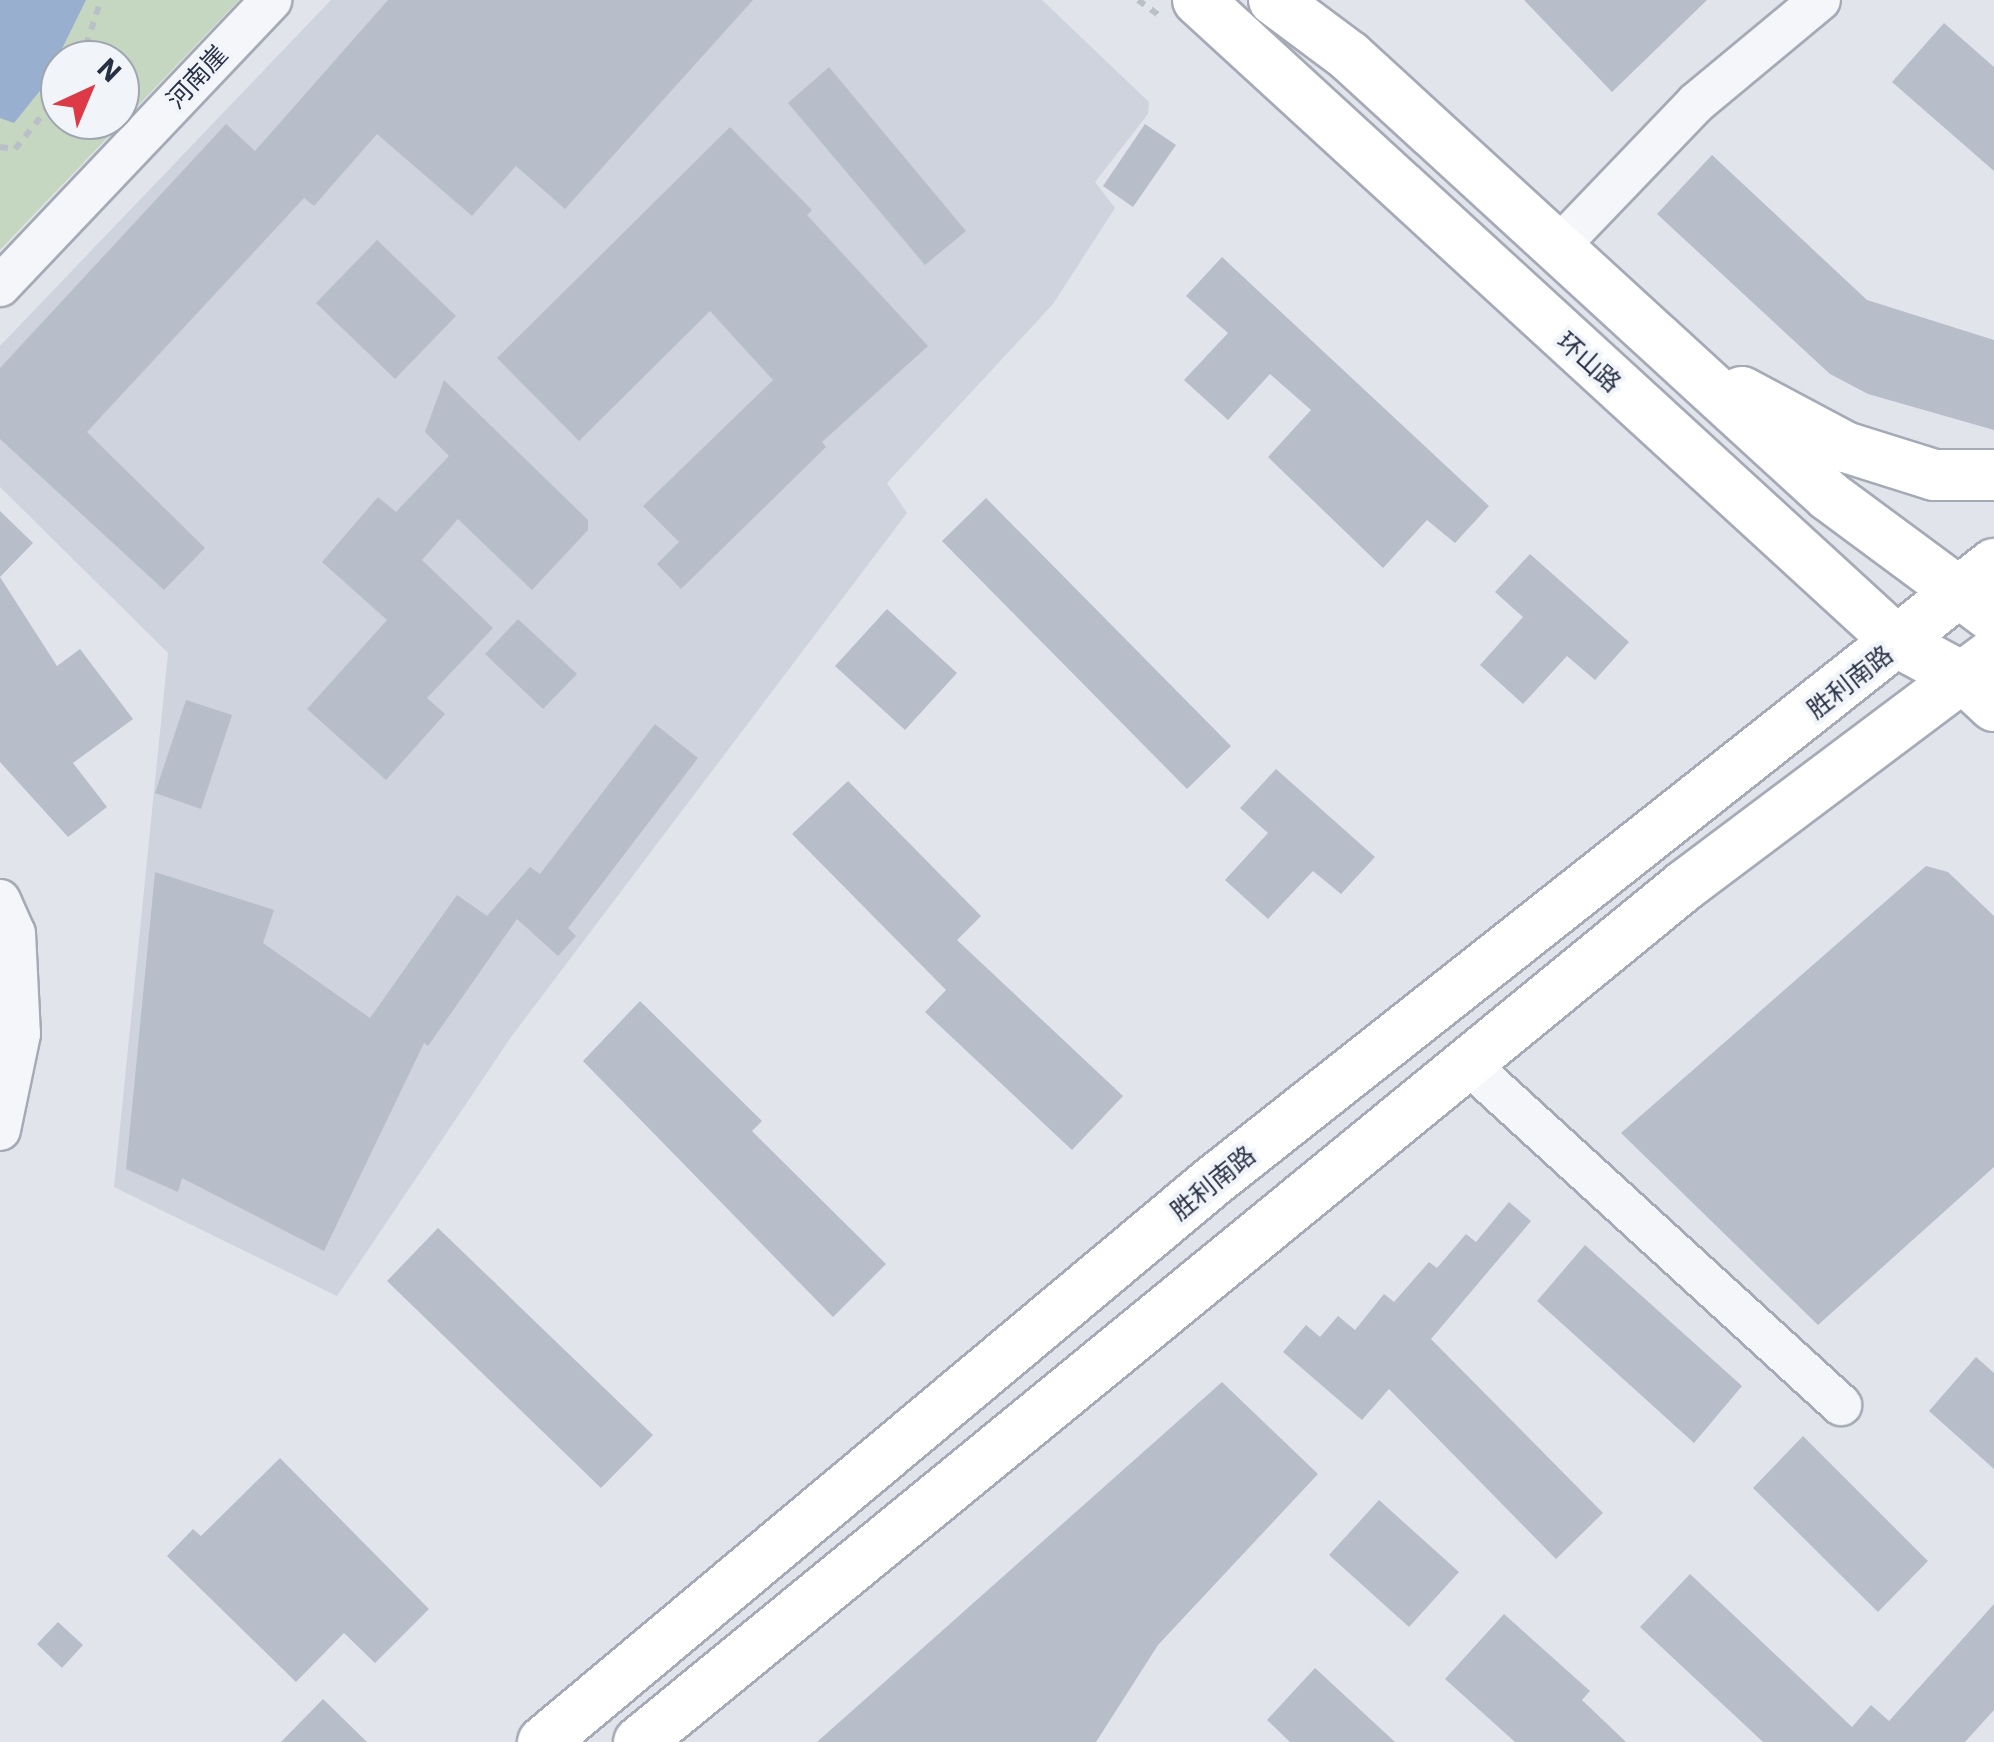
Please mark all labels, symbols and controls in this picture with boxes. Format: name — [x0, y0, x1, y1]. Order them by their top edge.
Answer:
street label: 河南崖 — [160, 39, 234, 115]
north arrow — [40, 40, 140, 140]
text: N — [90, 49, 130, 90]
street label: 环山路 — [1551, 326, 1627, 398]
street label: 胜利南路 — [1801, 639, 1899, 725]
street label: 胜利南路 — [1165, 1140, 1261, 1226]

